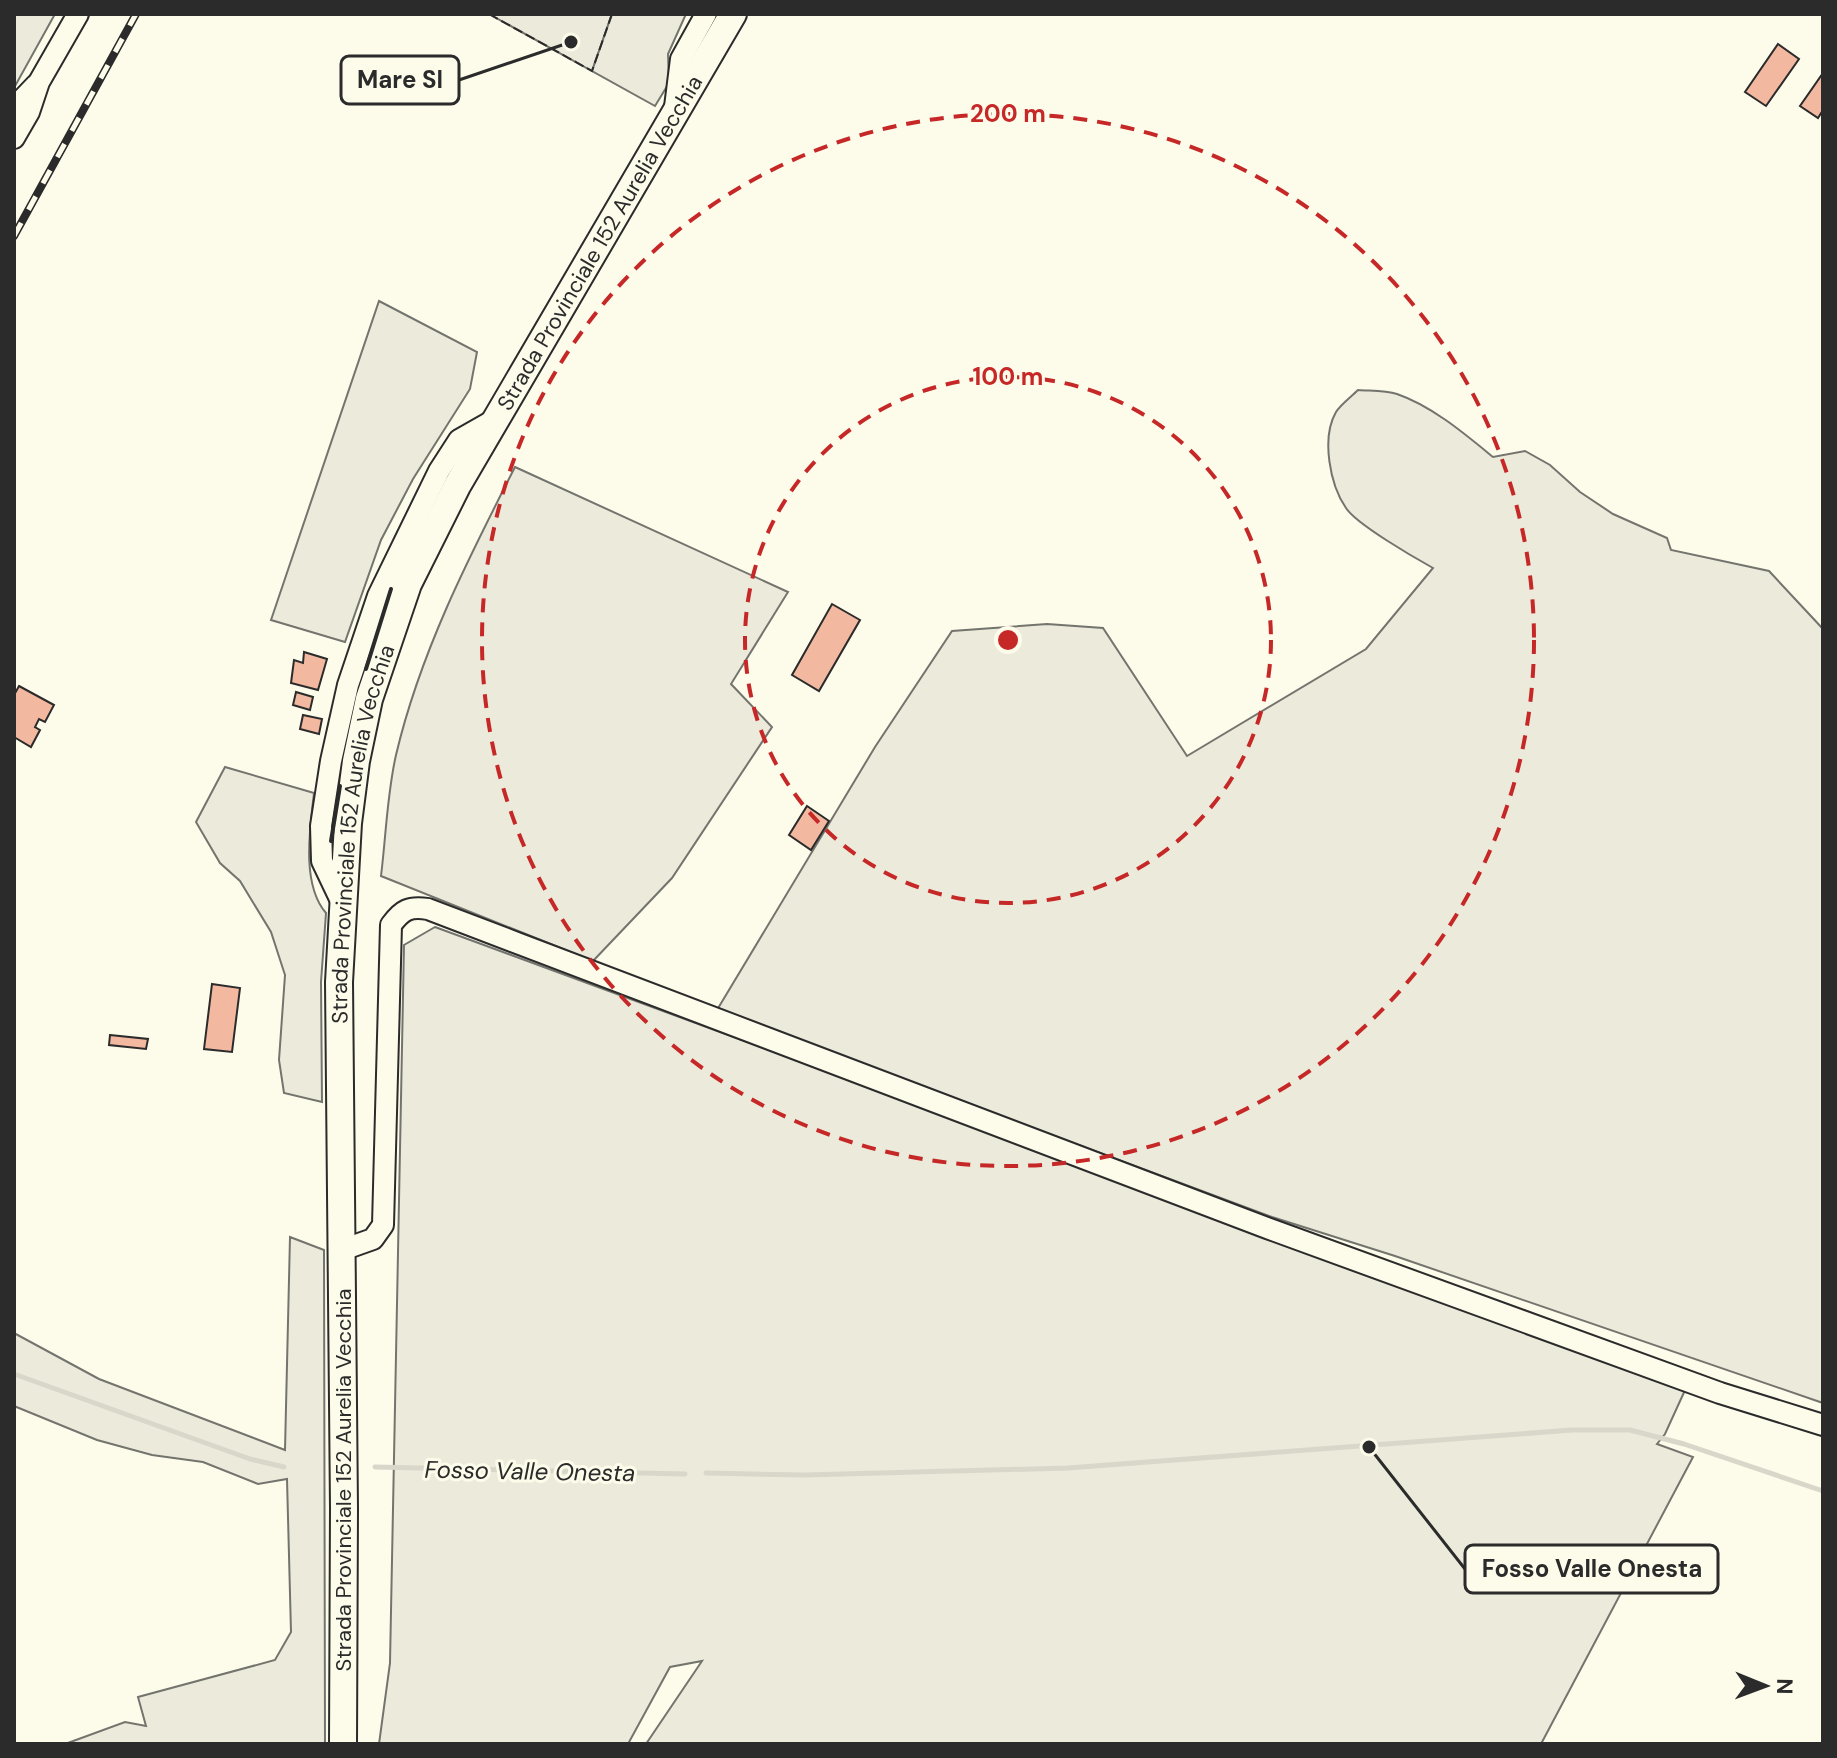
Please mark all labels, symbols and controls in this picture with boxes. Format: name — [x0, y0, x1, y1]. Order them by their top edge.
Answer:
callout: Mare SI — [341, 56, 459, 104]
text: Mare SI — [357, 64, 443, 95]
street label: Strada Provinciale 152 Aurelia Vecchia — [490, 70, 709, 415]
text: 200 m — [970, 98, 1046, 129]
text: 100 m — [973, 361, 1043, 392]
centre of rings — [994, 626, 1022, 654]
street label: Strada Provinciale 152 Aurelia Vecchia — [325, 641, 401, 1024]
street label: Strada Provinciale 152 Aurelia Vecchia — [329, 1288, 358, 1672]
water label: Fosso Valle Onesta — [424, 1454, 636, 1488]
callout: Fosso Valle Onesta — [1465, 1545, 1718, 1593]
text: Fosso Valle Onesta — [1482, 1553, 1702, 1584]
north arrow — [1725, 1646, 1805, 1726]
text: N — [1770, 1678, 1799, 1695]

